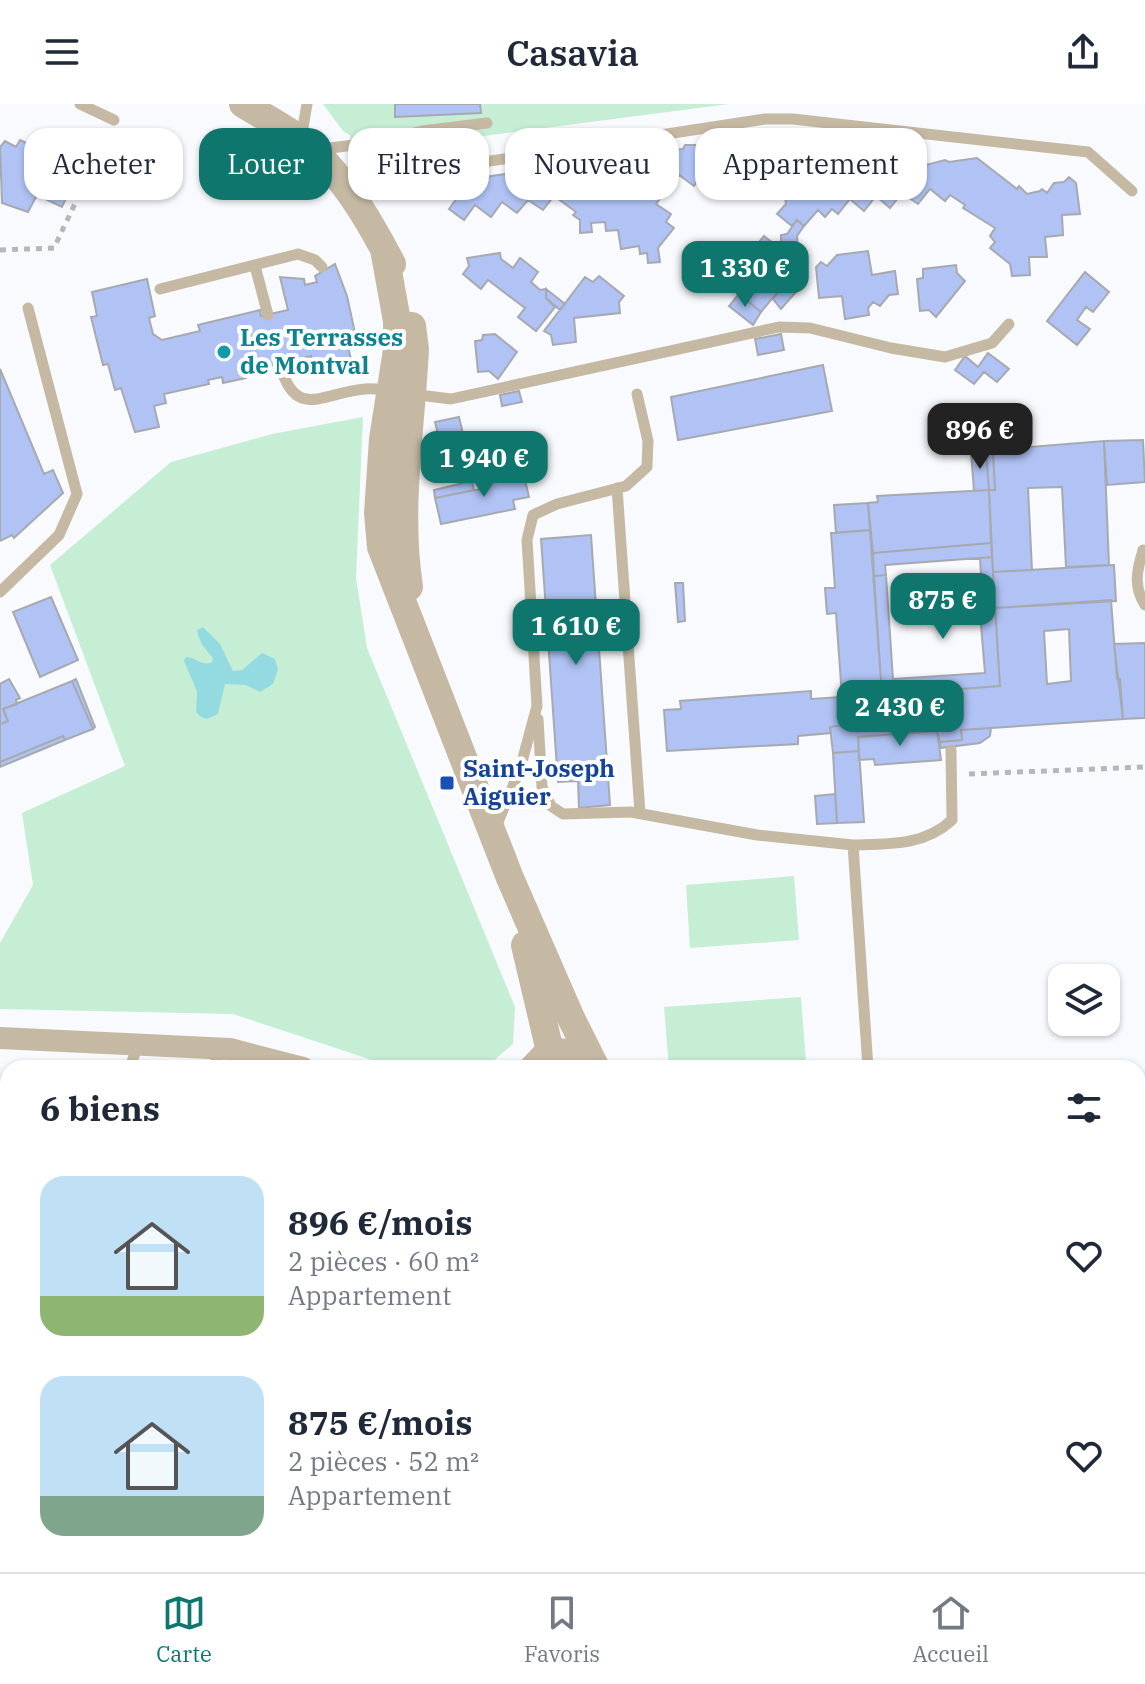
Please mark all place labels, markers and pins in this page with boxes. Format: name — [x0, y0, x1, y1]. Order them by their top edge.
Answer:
pin: 1 330 € — [671, 241, 819, 309]
place label: Les Terrasses de Montval — [240, 321, 403, 381]
marker: Les Terrasses de Montval — [215, 343, 233, 361]
pin: 896 € — [924, 403, 1036, 471]
pin: 1 940 € — [410, 431, 558, 499]
pin: 875 € — [887, 573, 999, 641]
pin: 1 610 € — [502, 599, 650, 667]
pin: 2 430 € — [826, 680, 974, 748]
place label: Saint-Joseph Aiguier — [463, 752, 615, 812]
marker: Saint-Joseph Aiguier — [438, 774, 456, 792]

